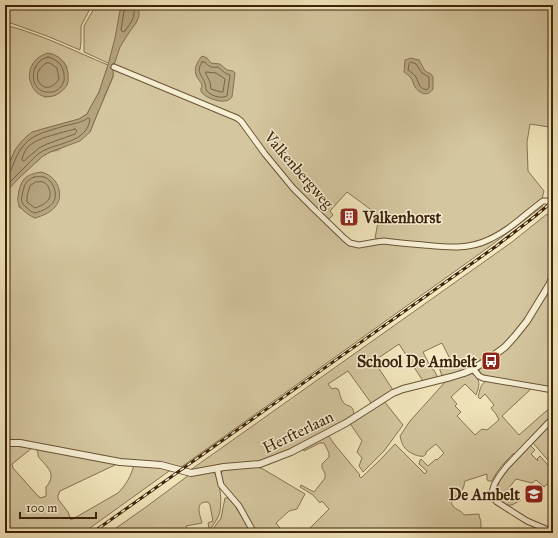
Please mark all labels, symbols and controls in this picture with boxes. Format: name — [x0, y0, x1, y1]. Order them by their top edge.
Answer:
street label: Valkenbergweg — [259, 127, 338, 214]
building icon: Valkenhorst — [338, 206, 360, 228]
place label: Valkenhorst — [362, 208, 441, 227]
bus stop icon: School De Ambelt — [480, 350, 502, 372]
place label: School De Ambelt — [357, 352, 477, 371]
street label: Herfterlaan — [259, 407, 337, 457]
school or university icon: De Ambelt — [523, 483, 545, 505]
place label: De Ambelt — [449, 485, 520, 504]
scale bar — [20, 494, 96, 520]
text: 100 m — [26, 501, 57, 515]

